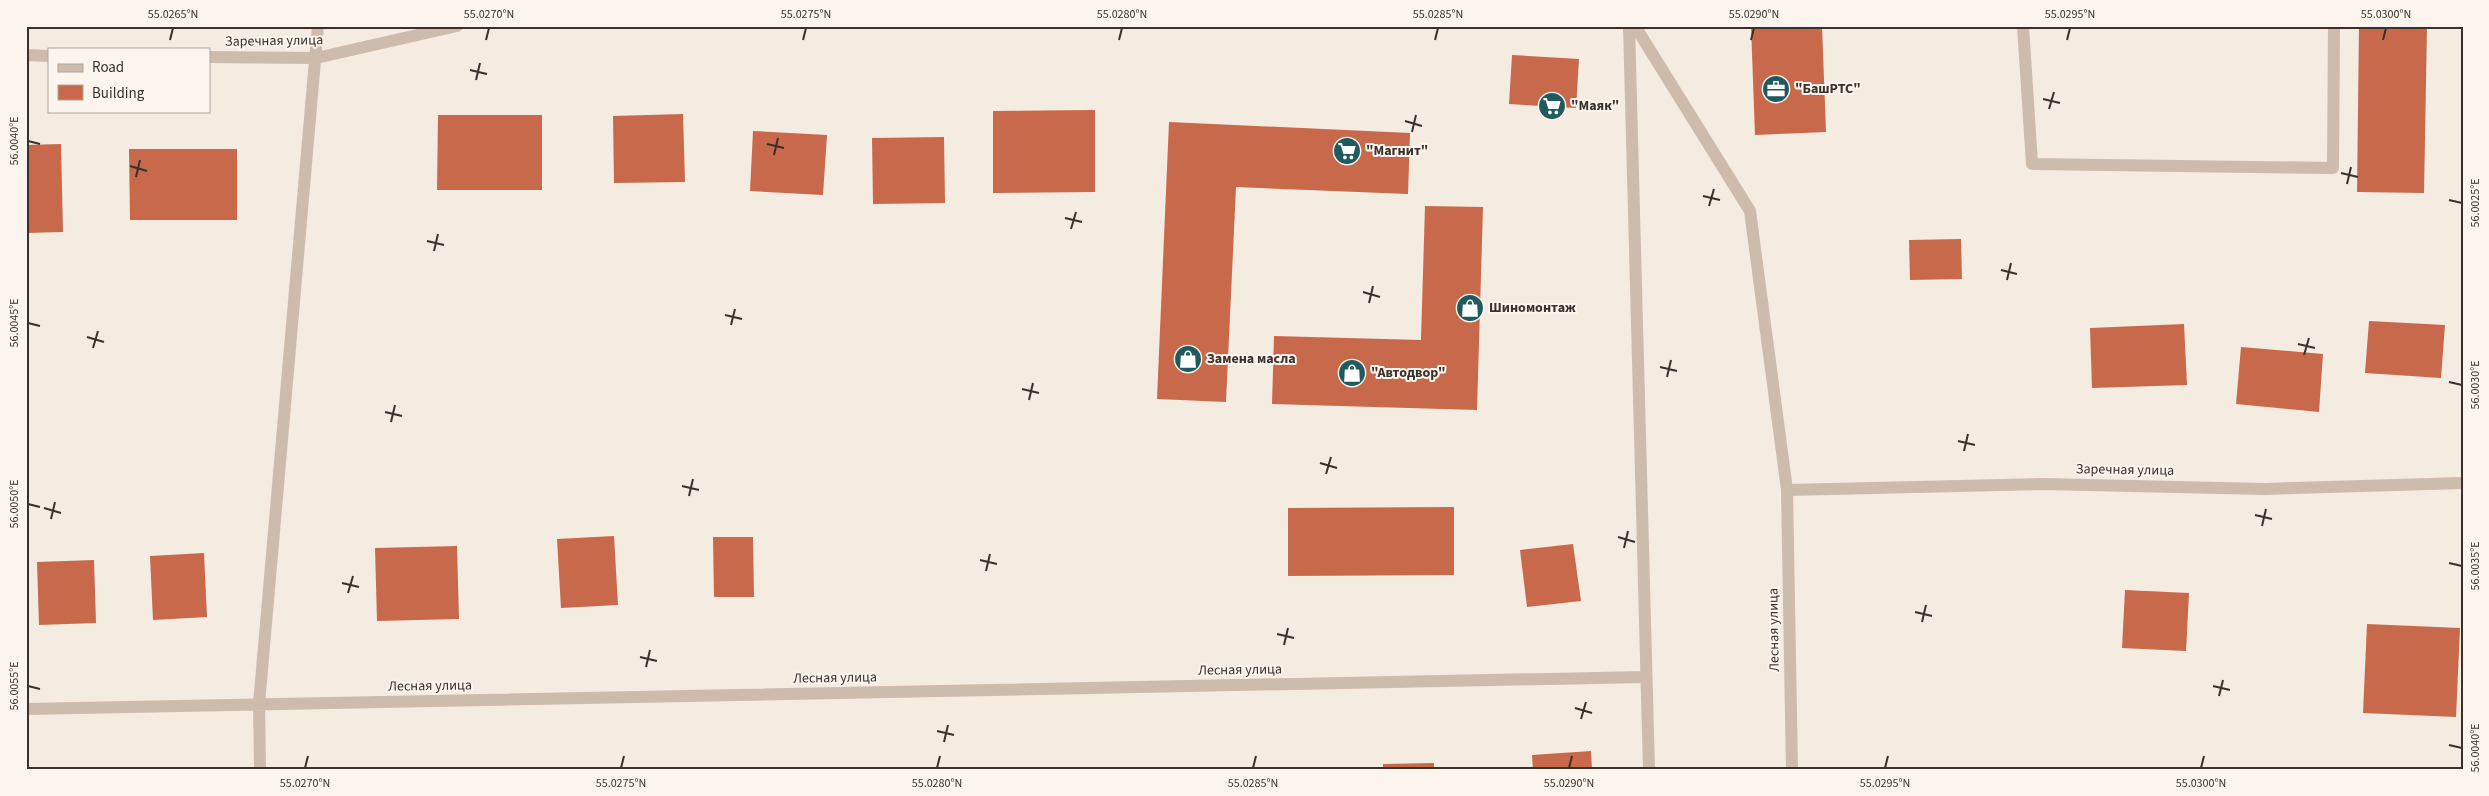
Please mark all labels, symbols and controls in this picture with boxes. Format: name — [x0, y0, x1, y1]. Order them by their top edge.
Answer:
text: 55.0265°N — [148, 6, 198, 23]
text: 55.0270°N — [464, 6, 514, 23]
text: 55.0275°N — [781, 6, 831, 23]
text: 55.0280°N — [1097, 6, 1147, 23]
text: 55.0285°N — [1413, 6, 1463, 23]
text: 55.0290°N — [1729, 6, 1779, 23]
text: 55.0295°N — [2045, 6, 2095, 23]
text: 55.0300°N — [2361, 6, 2411, 23]
street label: Заречная улица — [225, 30, 323, 52]
legend — [48, 48, 210, 112]
text: Road — [92, 57, 124, 78]
office icon: "БашРТС" — [1761, 74, 1791, 104]
place label: "БашРТС" — [1795, 79, 1861, 99]
text: Building — [92, 83, 145, 104]
supermarket icon: "Маяк" — [1537, 91, 1567, 121]
place label: "Маяк" — [1571, 96, 1619, 116]
text: 56.0040°E — [6, 116, 23, 166]
supermarket icon: "Магнит" — [1332, 136, 1362, 166]
place label: "Магнит" — [1366, 141, 1428, 161]
text: 56.0025°E — [2467, 178, 2484, 228]
shop icon: Шиномонтаж — [1455, 293, 1485, 323]
text: 56.0045°E — [6, 298, 23, 348]
place label: Шиномонтаж — [1489, 298, 1576, 318]
shop icon: Замена масла — [1173, 344, 1203, 374]
place label: Замена масла — [1207, 349, 1296, 369]
shop icon: "Автодвор" — [1337, 358, 1367, 388]
text: 56.0030°E — [2467, 360, 2484, 410]
place label: "Автодвор" — [1371, 363, 1446, 383]
street label: Заречная улица — [2076, 459, 2174, 481]
text: 56.0050°E — [6, 479, 23, 529]
text: 56.0035°E — [2467, 541, 2484, 591]
street label: Лесная улица — [1763, 588, 1785, 672]
street label: Лесная улица — [1198, 659, 1282, 681]
text: 56.0055°E — [6, 661, 23, 711]
street label: Лесная улица — [793, 667, 877, 689]
street label: Лесная улица — [388, 675, 472, 697]
text: 56.0040°E — [2467, 723, 2484, 773]
text: 55.0270°N — [280, 775, 330, 792]
text: 55.0275°N — [596, 775, 646, 792]
text: 55.0280°N — [912, 775, 962, 792]
text: 55.0285°N — [1228, 775, 1278, 792]
text: 55.0290°N — [1544, 775, 1594, 792]
text: 55.0295°N — [1860, 775, 1910, 792]
text: 55.0300°N — [2176, 775, 2226, 792]

